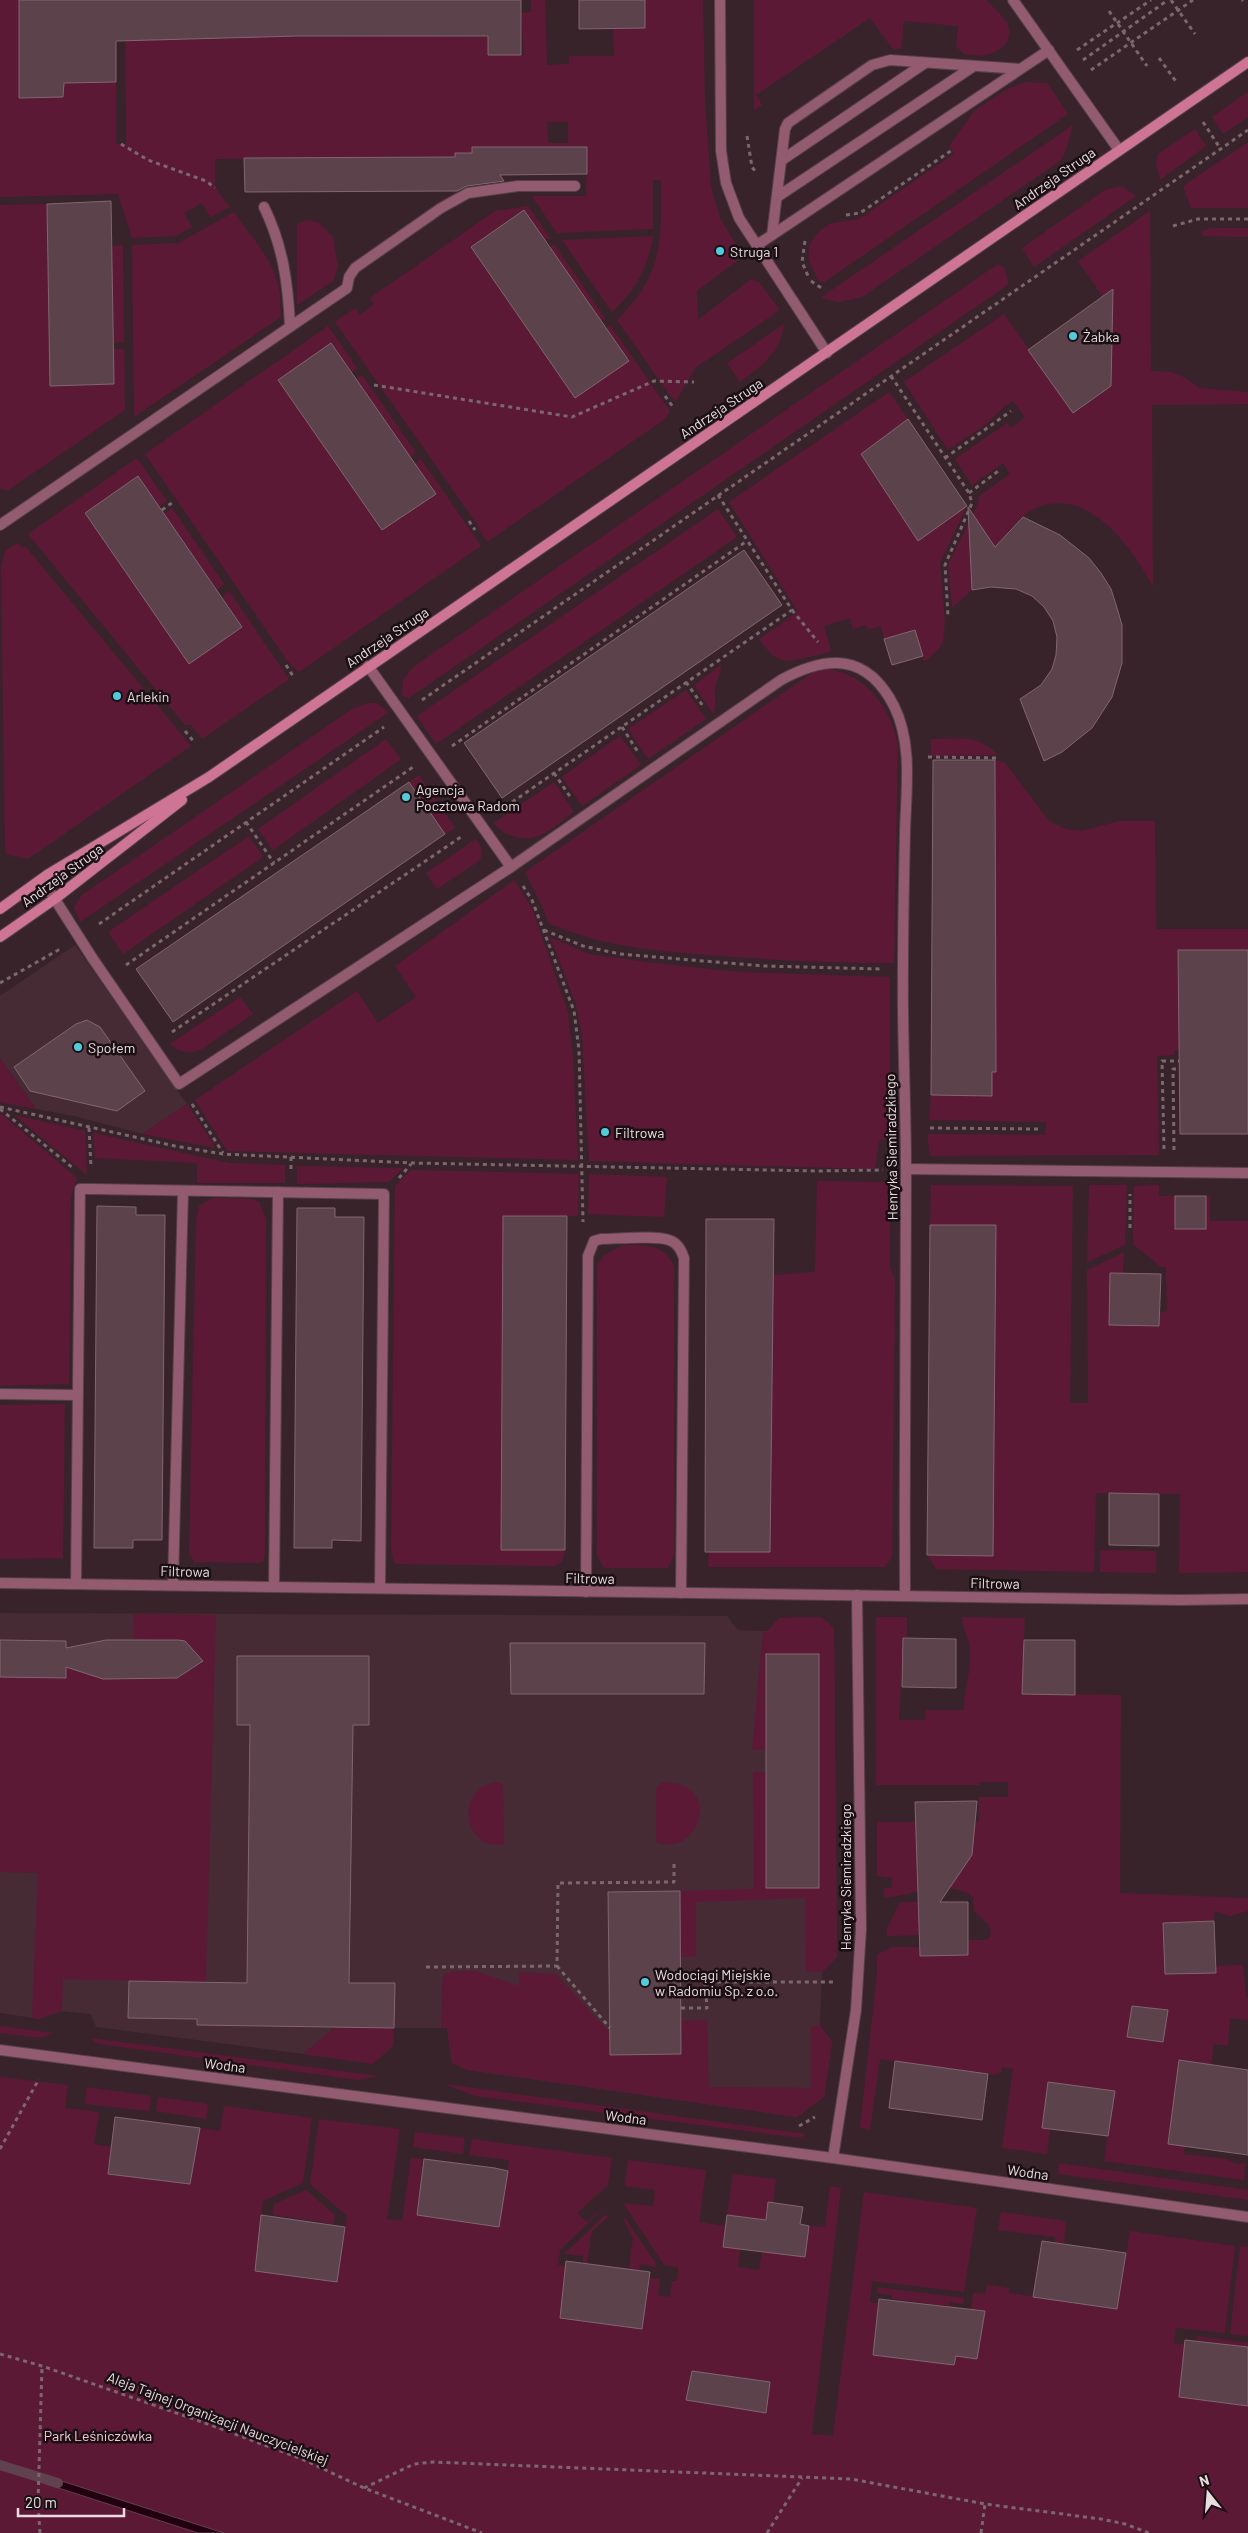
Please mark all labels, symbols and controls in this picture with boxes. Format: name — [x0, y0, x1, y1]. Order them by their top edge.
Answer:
street label: Andrzeja Struga — [1010, 143, 1098, 213]
place label: Struga 1 — [730, 243, 778, 260]
marker: Struga 1 — [714, 245, 726, 257]
place label: Żabka — [1083, 328, 1120, 345]
marker: Żabka — [1067, 330, 1079, 342]
street label: Andrzeja Struga — [676, 374, 766, 442]
street label: Andrzeja Struga — [342, 603, 432, 671]
place label: Arlekin — [127, 688, 169, 705]
marker: Arlekin — [111, 690, 123, 702]
place label: Agencja Pocztowa Radom — [416, 781, 520, 814]
marker: Agencja Pocztowa Radom — [400, 791, 412, 803]
street label: Andrzeja Struga — [18, 840, 106, 910]
place label: Społem — [88, 1039, 135, 1056]
marker: Społem — [72, 1041, 84, 1053]
street label: Henryka Siemiradzkiego — [881, 1074, 901, 1220]
place label: Filtrowa — [615, 1124, 664, 1141]
marker: Filtrowa — [599, 1126, 611, 1138]
street label: Filtrowa — [160, 1562, 210, 1580]
street label: Filtrowa — [565, 1569, 615, 1587]
street label: Filtrowa — [970, 1574, 1020, 1592]
street label: Henryka Siemiradzkiego — [837, 1804, 854, 1950]
place label: Wodociągi Miejskie w Radomiu Sp. z o.o. — [655, 1966, 778, 1999]
marker: Wodociągi Miejskie w Radomiu Sp. z o.o. — [639, 1976, 651, 1988]
street label: Wodna — [203, 2054, 247, 2076]
street label: Wodna — [604, 2106, 648, 2128]
street label: Wodna — [1006, 2161, 1050, 2183]
street label: Aleja Tajnej Organizacji Nauczycielskiej — [105, 2368, 331, 2468]
park label: Park Leśniczówka — [44, 2427, 152, 2444]
north arrow — [1183, 2468, 1233, 2518]
text: N — [1197, 2471, 1211, 2490]
scale bar — [18, 2486, 124, 2518]
text: 20 m — [25, 2493, 57, 2511]

